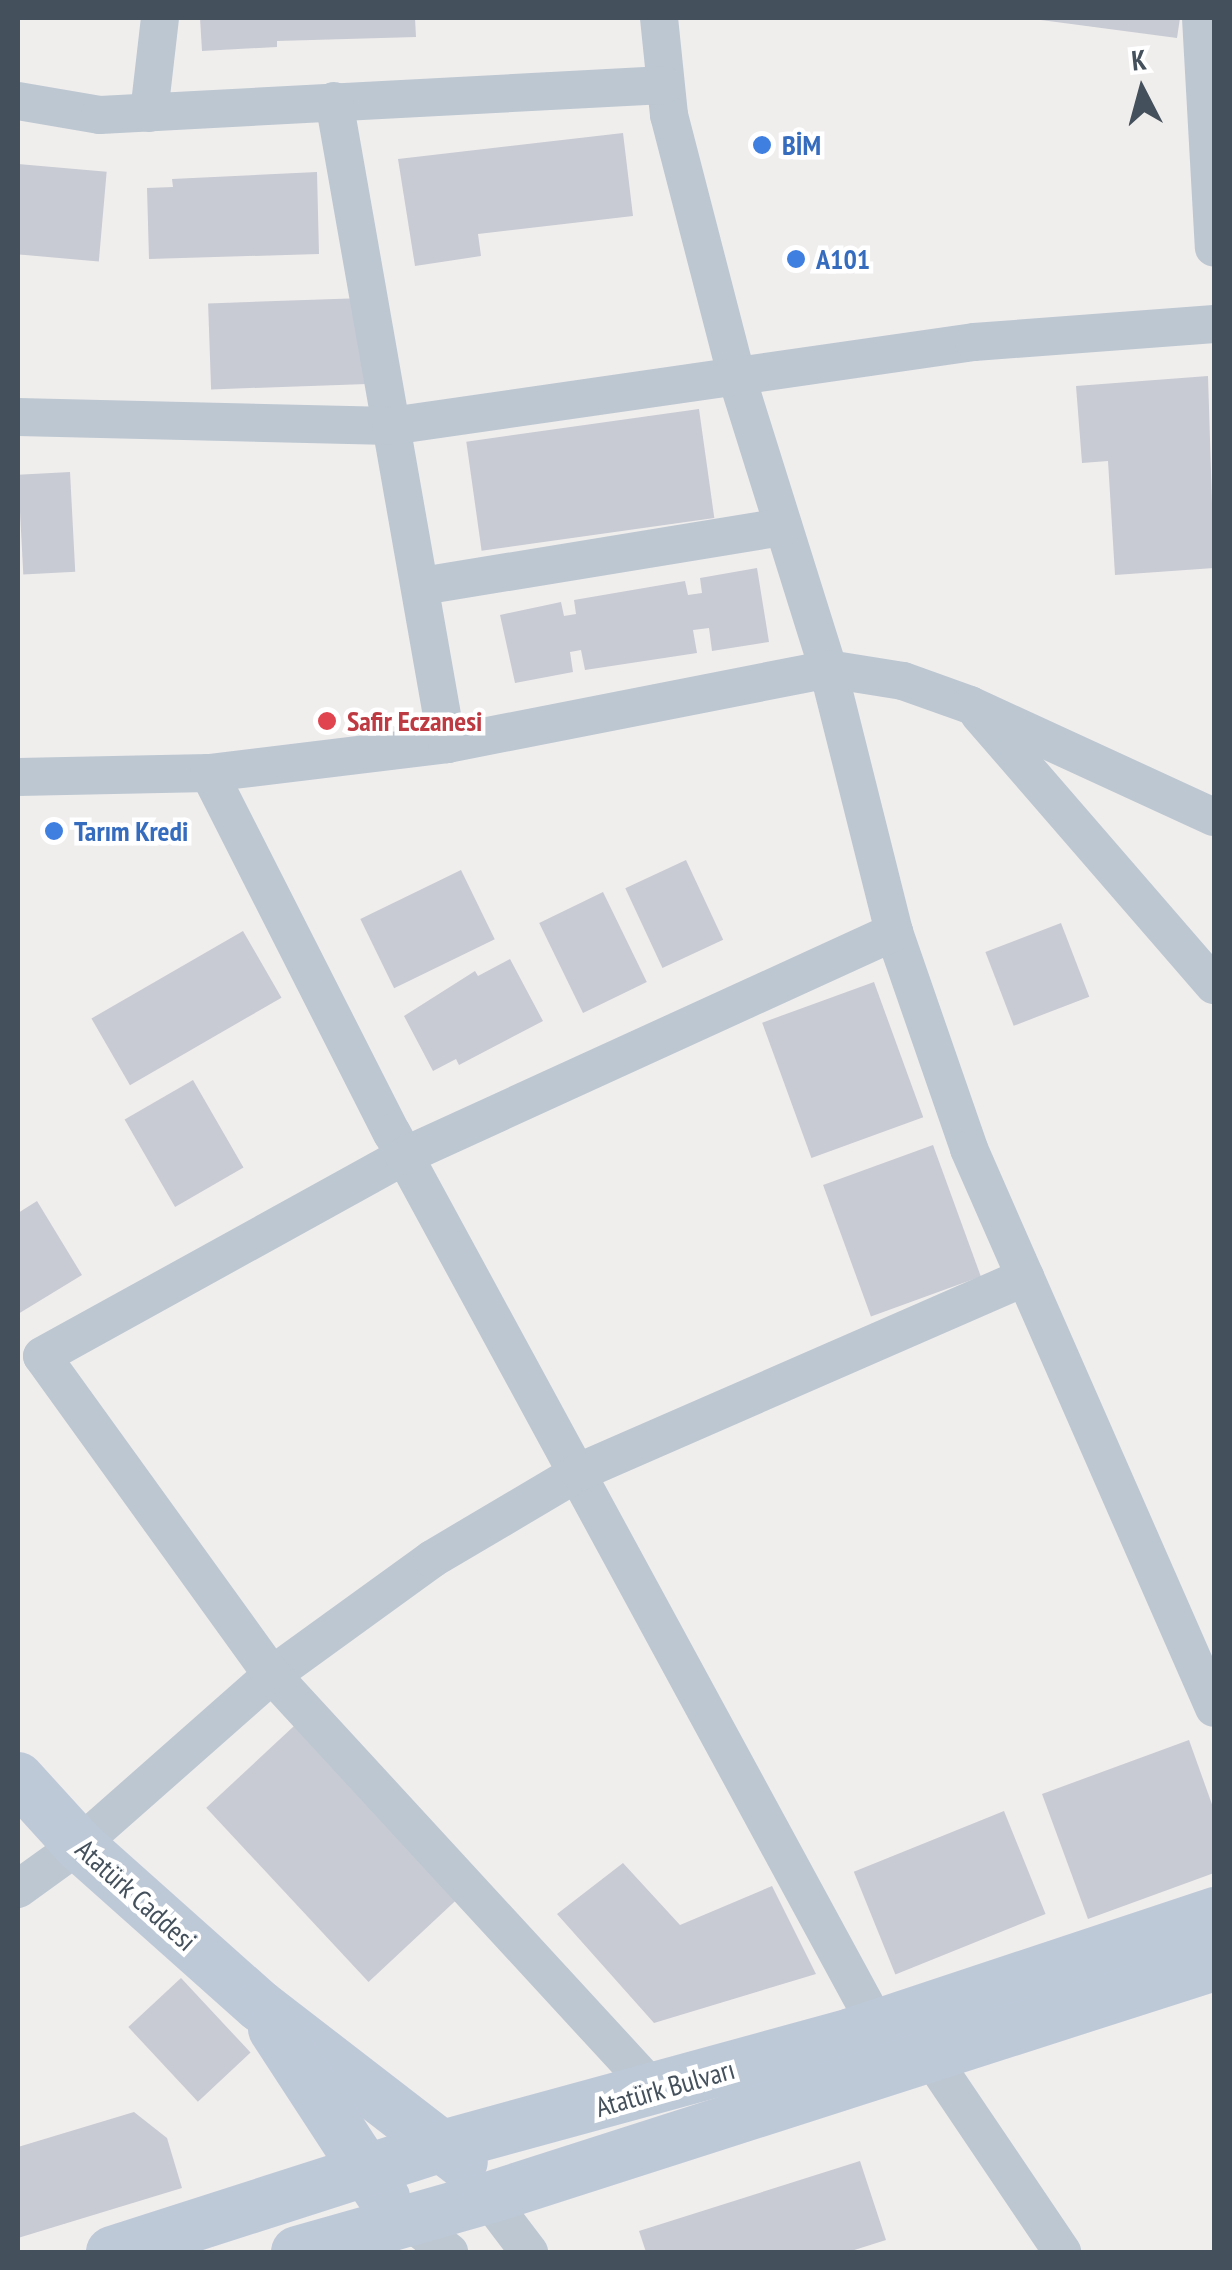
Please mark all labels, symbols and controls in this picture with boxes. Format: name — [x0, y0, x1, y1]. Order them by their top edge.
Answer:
north arrow — [1092, 40, 1192, 140]
text: K — [1130, 41, 1148, 79]
place label: BİM — [782, 128, 821, 162]
marker: BİM — [751, 134, 773, 156]
place label: A101 — [816, 242, 870, 276]
marker: A101 — [785, 248, 807, 270]
place label: Safir Eczanesi — [347, 704, 482, 738]
marker: Safir Eczanesi — [316, 710, 338, 732]
place label: Tarım Kredi — [74, 814, 188, 848]
marker: Tarım Kredi — [43, 820, 65, 842]
street label: Atatürk Caddesi — [69, 1832, 203, 1958]
street label: Atatürk Bulvarı — [591, 2052, 739, 2124]

